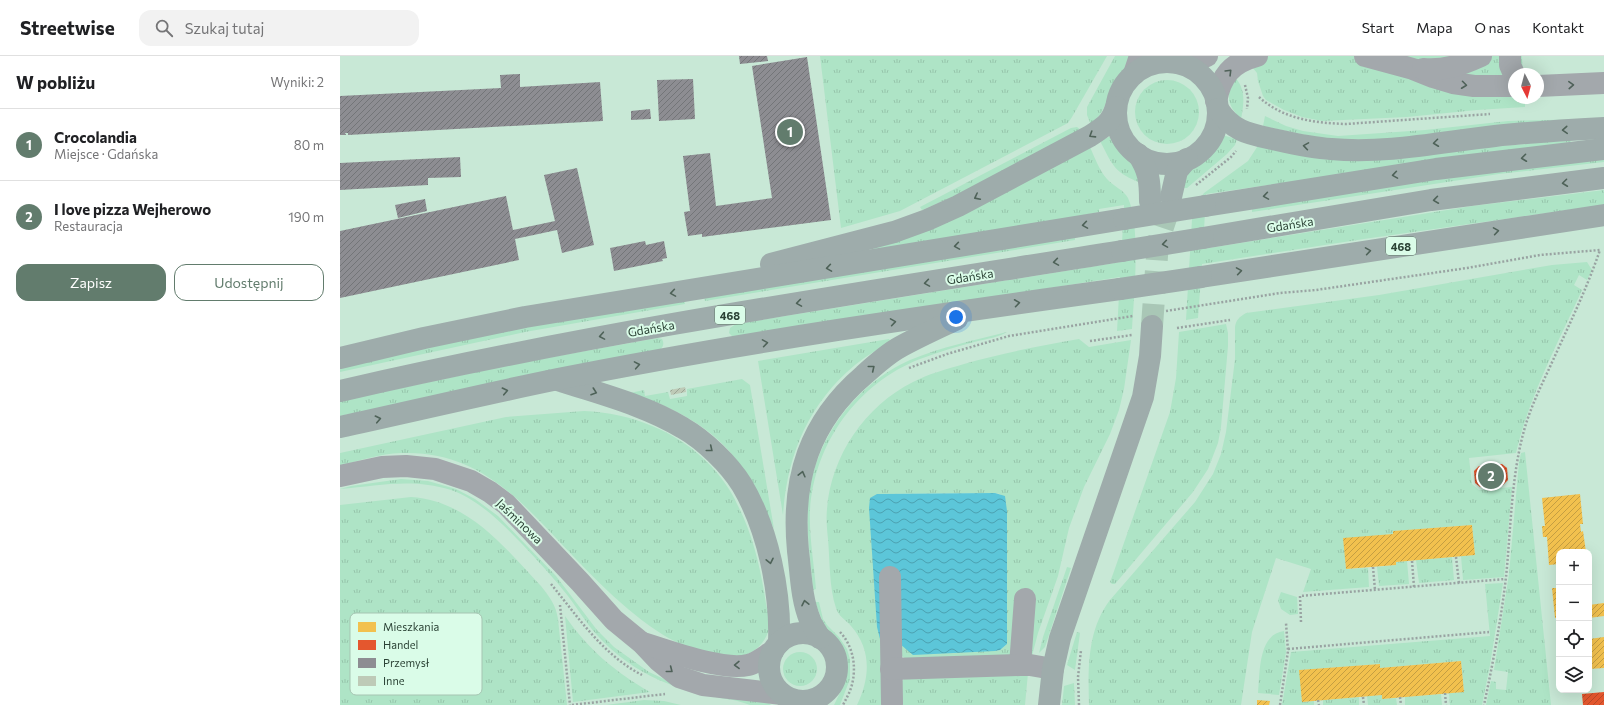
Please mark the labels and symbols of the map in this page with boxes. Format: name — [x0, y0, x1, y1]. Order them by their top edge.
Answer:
north arrow — [1508, 68, 1544, 104]
one-way arrow — [1224, 69, 1232, 77]
one-way arrow — [1461, 80, 1467, 89]
one-way arrow — [1568, 80, 1574, 89]
pin: 1 — [777, 117, 803, 147]
one-way arrow — [1562, 125, 1568, 134]
one-way arrow — [1089, 131, 1096, 138]
one-way arrow — [1433, 138, 1439, 147]
one-way arrow — [1303, 142, 1309, 151]
one-way arrow — [1520, 153, 1527, 162]
one-way arrow — [1392, 171, 1398, 179]
one-way arrow — [1562, 178, 1568, 187]
one-way arrow — [1263, 191, 1269, 200]
one-way arrow — [974, 192, 981, 199]
one-way arrow — [1433, 195, 1439, 204]
street label: Gdańska — [1266, 213, 1314, 235]
one-way arrow — [1082, 220, 1088, 229]
one-way arrow — [1493, 227, 1499, 236]
road number: 468 — [1386, 237, 1416, 255]
one-way arrow — [1161, 239, 1168, 248]
one-way arrow — [954, 241, 960, 250]
one-way arrow — [1365, 247, 1371, 256]
one-way arrow — [1053, 257, 1059, 266]
one-way arrow — [826, 263, 832, 271]
street label: Gdańska — [946, 265, 994, 287]
one-way arrow — [1236, 267, 1242, 276]
one-way arrow — [924, 278, 930, 286]
one-way arrow — [670, 288, 676, 297]
one-way arrow — [796, 298, 802, 307]
one-way arrow — [1014, 299, 1020, 308]
road number: 468 — [715, 306, 745, 324]
your location — [946, 307, 966, 327]
street label: Gdańska — [627, 317, 675, 339]
one-way arrow — [890, 318, 897, 327]
one-way arrow — [599, 331, 605, 340]
one-way arrow — [762, 339, 768, 348]
one-way arrow — [634, 361, 640, 369]
one-way arrow — [867, 365, 874, 372]
one-way arrow — [502, 387, 508, 395]
one-way arrow — [591, 387, 598, 396]
one-way arrow — [375, 415, 381, 423]
one-way arrow — [705, 444, 712, 451]
pin: 2 — [1478, 461, 1504, 491]
one-way arrow — [797, 471, 805, 477]
street label: Jaśminowa — [493, 496, 546, 547]
one-way arrow — [765, 558, 773, 564]
one-way arrow — [801, 600, 809, 606]
legend — [350, 613, 482, 695]
text: Mieszkania — [383, 620, 439, 633]
text: Handel — [383, 638, 418, 651]
text: Przemysł — [383, 656, 430, 669]
one-way arrow — [734, 661, 740, 669]
one-way arrow — [666, 665, 673, 672]
text: Inne — [383, 674, 405, 687]

